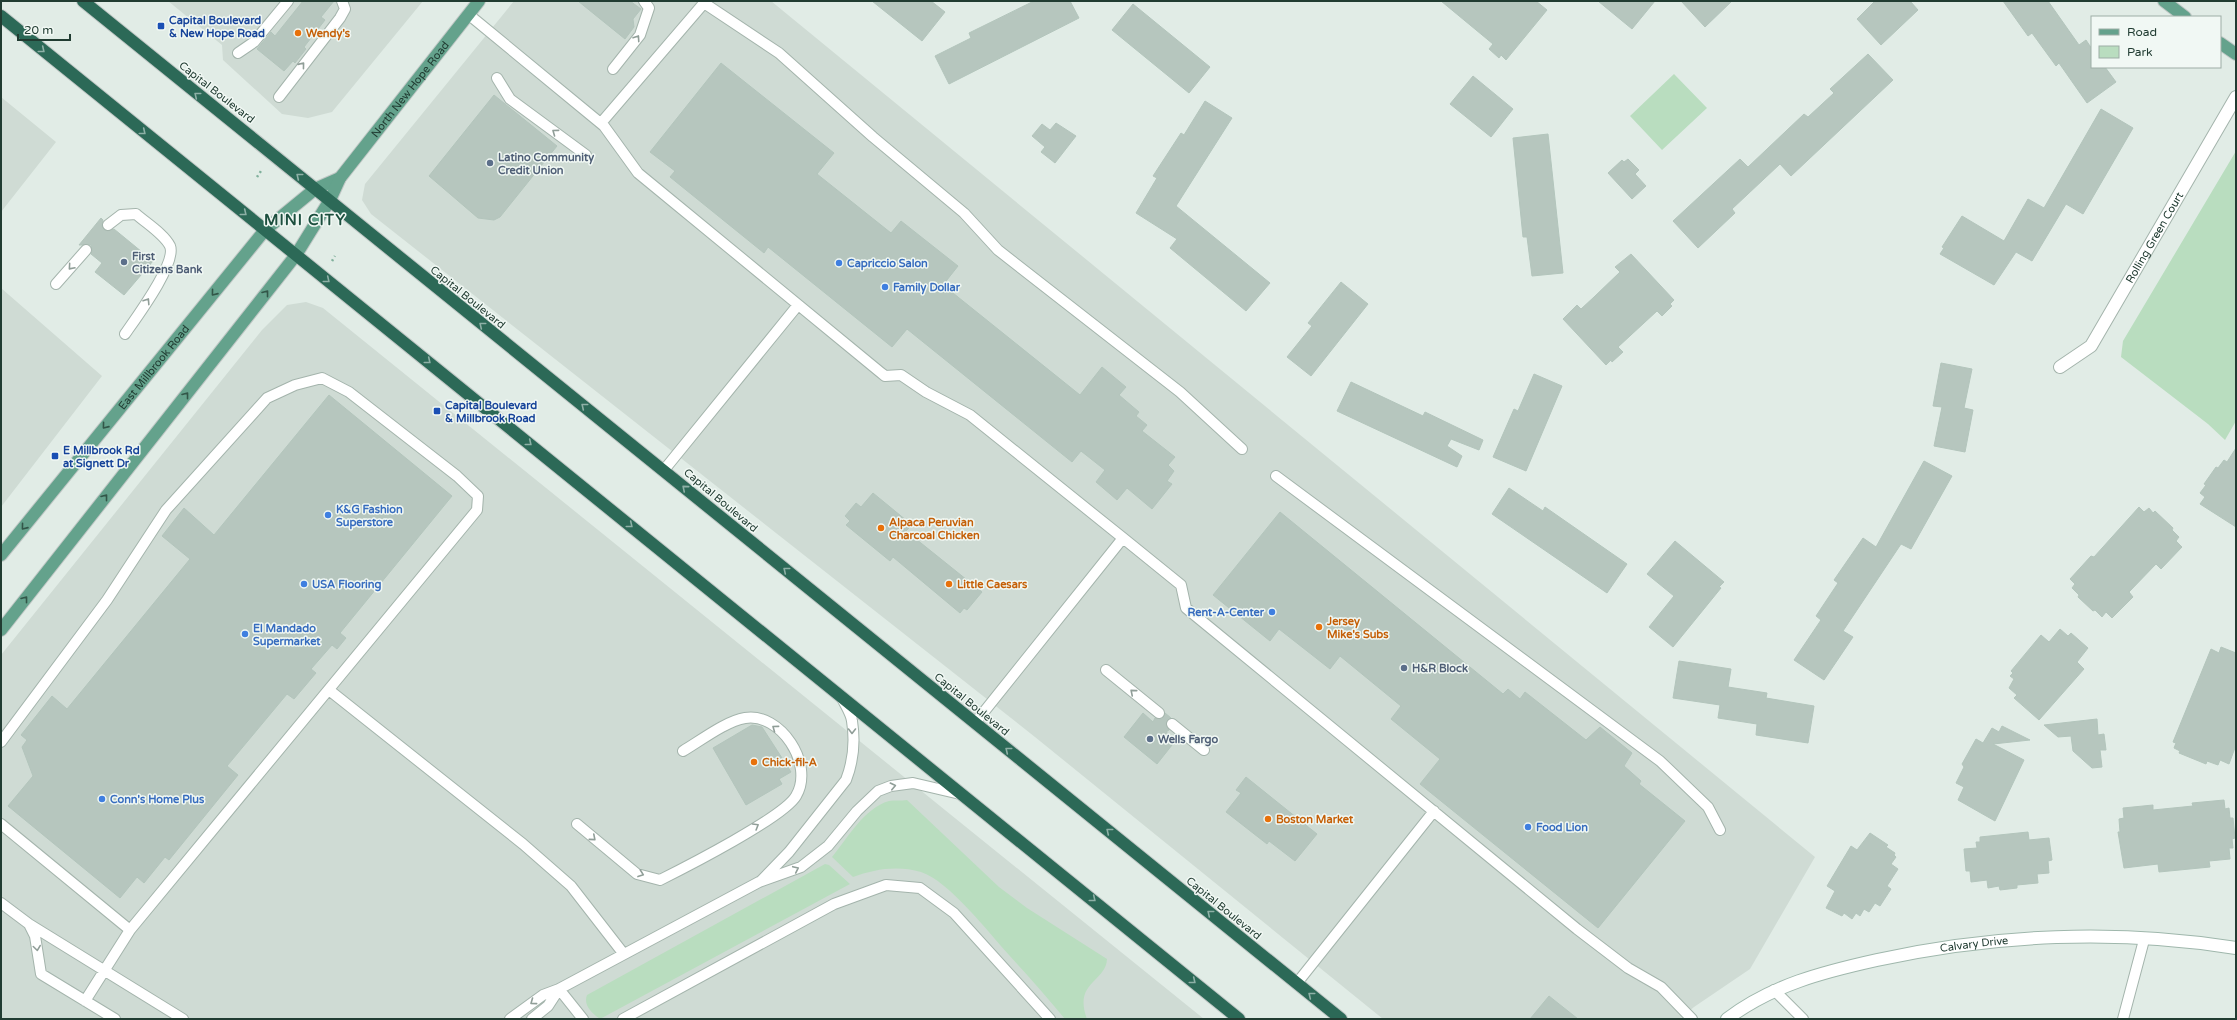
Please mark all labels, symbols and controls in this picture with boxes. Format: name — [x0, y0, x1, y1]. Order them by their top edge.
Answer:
place label: Capital Boulevard & New Hope Road — [169, 14, 265, 41]
scale bar — [18, 16, 70, 42]
legend — [2091, 16, 2221, 68]
marker: Capital Boulevard & New Hope Road — [156, 21, 166, 31]
text: 20 m — [24, 23, 53, 37]
text: Road — [2127, 25, 2157, 39]
place label: Wendy's — [306, 27, 351, 41]
marker: Wendy's — [293, 28, 303, 38]
one-way arrow — [632, 35, 640, 42]
street label: North New Hope Road — [369, 39, 452, 140]
one-way arrow — [38, 45, 45, 52]
text: Park — [2127, 45, 2153, 59]
street label: Capital Boulevard — [176, 59, 257, 126]
one-way arrow — [297, 63, 304, 70]
one-way arrow — [195, 92, 202, 99]
one-way arrow — [139, 127, 146, 134]
one-way arrow — [552, 129, 559, 137]
place label: Latino Community Credit Union — [498, 151, 594, 177]
marker: Latino Community Credit Union — [485, 158, 495, 168]
one-way arrow — [297, 173, 304, 180]
street label: Rolling Green Court — [2123, 190, 2186, 286]
one-way arrow — [240, 208, 247, 215]
district label: MINI CITY — [264, 211, 346, 229]
place label: First Citizens Bank — [132, 250, 202, 276]
marker: First Citizens Bank — [119, 257, 129, 267]
place label: Capriccio Salon — [847, 257, 928, 271]
marker: Capriccio Salon — [834, 258, 844, 268]
one-way arrow — [68, 262, 76, 270]
street label: Capital Boulevard — [428, 263, 508, 332]
one-way arrow — [322, 275, 329, 282]
place label: Family Dollar — [893, 281, 961, 295]
marker: Family Dollar — [880, 282, 890, 292]
one-way arrow — [211, 288, 218, 295]
one-way arrow — [261, 290, 268, 297]
one-way arrow — [142, 298, 150, 305]
street label: East Millbrook Road — [116, 323, 192, 412]
one-way arrow — [480, 323, 487, 330]
one-way arrow — [423, 357, 430, 364]
one-way arrow — [181, 392, 188, 399]
place label: Capital Boulevard & Millbrook Road — [445, 399, 537, 425]
one-way arrow — [581, 404, 589, 411]
marker: Capital Boulevard & Millbrook Road — [432, 406, 442, 416]
one-way arrow — [103, 421, 110, 429]
one-way arrow — [524, 438, 531, 445]
place label: E Millbrook Rd at Signett Dr — [63, 444, 140, 471]
marker: E Millbrook Rd at Signett Dr — [50, 451, 60, 461]
street label: Capital Boulevard — [681, 466, 760, 535]
one-way arrow — [682, 485, 690, 493]
one-way arrow — [101, 494, 108, 501]
place label: K&G Fashion Superstore — [336, 503, 403, 530]
marker: K&G Fashion Superstore — [323, 510, 333, 520]
place label: Alpaca Peruvian Charcoal Chicken — [889, 516, 980, 542]
one-way arrow — [625, 520, 632, 527]
one-way arrow — [21, 522, 28, 530]
marker: Alpaca Peruvian Charcoal Chicken — [876, 523, 886, 533]
one-way arrow — [783, 568, 790, 575]
place label: USA Flooring — [312, 578, 382, 592]
place label: Little Caesars — [957, 578, 1028, 591]
marker: USA Flooring — [299, 579, 309, 589]
marker: Little Caesars — [944, 579, 954, 589]
one-way arrow — [20, 597, 27, 604]
place label: Rent-A-Center — [1187, 606, 1265, 619]
marker: Rent-A-Center — [1267, 607, 1277, 617]
place label: Jersey Mike's Subs — [1326, 615, 1389, 641]
place label: El Mandado Supermarket — [253, 622, 321, 649]
marker: Jersey Mike's Subs — [1314, 622, 1324, 632]
marker: El Mandado Supermarket — [240, 629, 250, 639]
place label: H&R Block — [1412, 662, 1468, 675]
marker: H&R Block — [1399, 663, 1409, 673]
street label: Capital Boulevard — [932, 670, 1012, 739]
one-way arrow — [1130, 689, 1137, 696]
one-way arrow — [773, 726, 780, 733]
one-way arrow — [848, 728, 856, 734]
place label: Wells Fargo — [1158, 733, 1218, 747]
marker: Wells Fargo — [1145, 734, 1155, 744]
one-way arrow — [1005, 747, 1012, 754]
place label: Chick-fil-A — [762, 756, 817, 769]
marker: Chick-fil-A — [749, 757, 759, 767]
one-way arrow — [890, 783, 896, 791]
place label: Conn's Home Plus — [110, 793, 205, 806]
marker: Conn's Home Plus — [97, 794, 107, 804]
place label: Boston Market — [1276, 813, 1354, 826]
marker: Boston Market — [1263, 814, 1273, 824]
place label: Food Lion — [1536, 821, 1588, 834]
marker: Food Lion — [1523, 822, 1533, 832]
one-way arrow — [752, 823, 759, 831]
one-way arrow — [1106, 829, 1113, 836]
one-way arrow — [589, 834, 596, 841]
one-way arrow — [792, 866, 799, 874]
one-way arrow — [637, 870, 644, 878]
street label: Capital Boulevard — [1184, 874, 1264, 943]
one-way arrow — [1088, 894, 1095, 901]
one-way arrow — [1207, 911, 1214, 918]
street label: Calvary Drive — [1939, 934, 2009, 955]
one-way arrow — [32, 945, 41, 951]
one-way arrow — [1189, 977, 1196, 984]
one-way arrow — [1309, 992, 1316, 999]
one-way arrow — [531, 997, 538, 1004]

